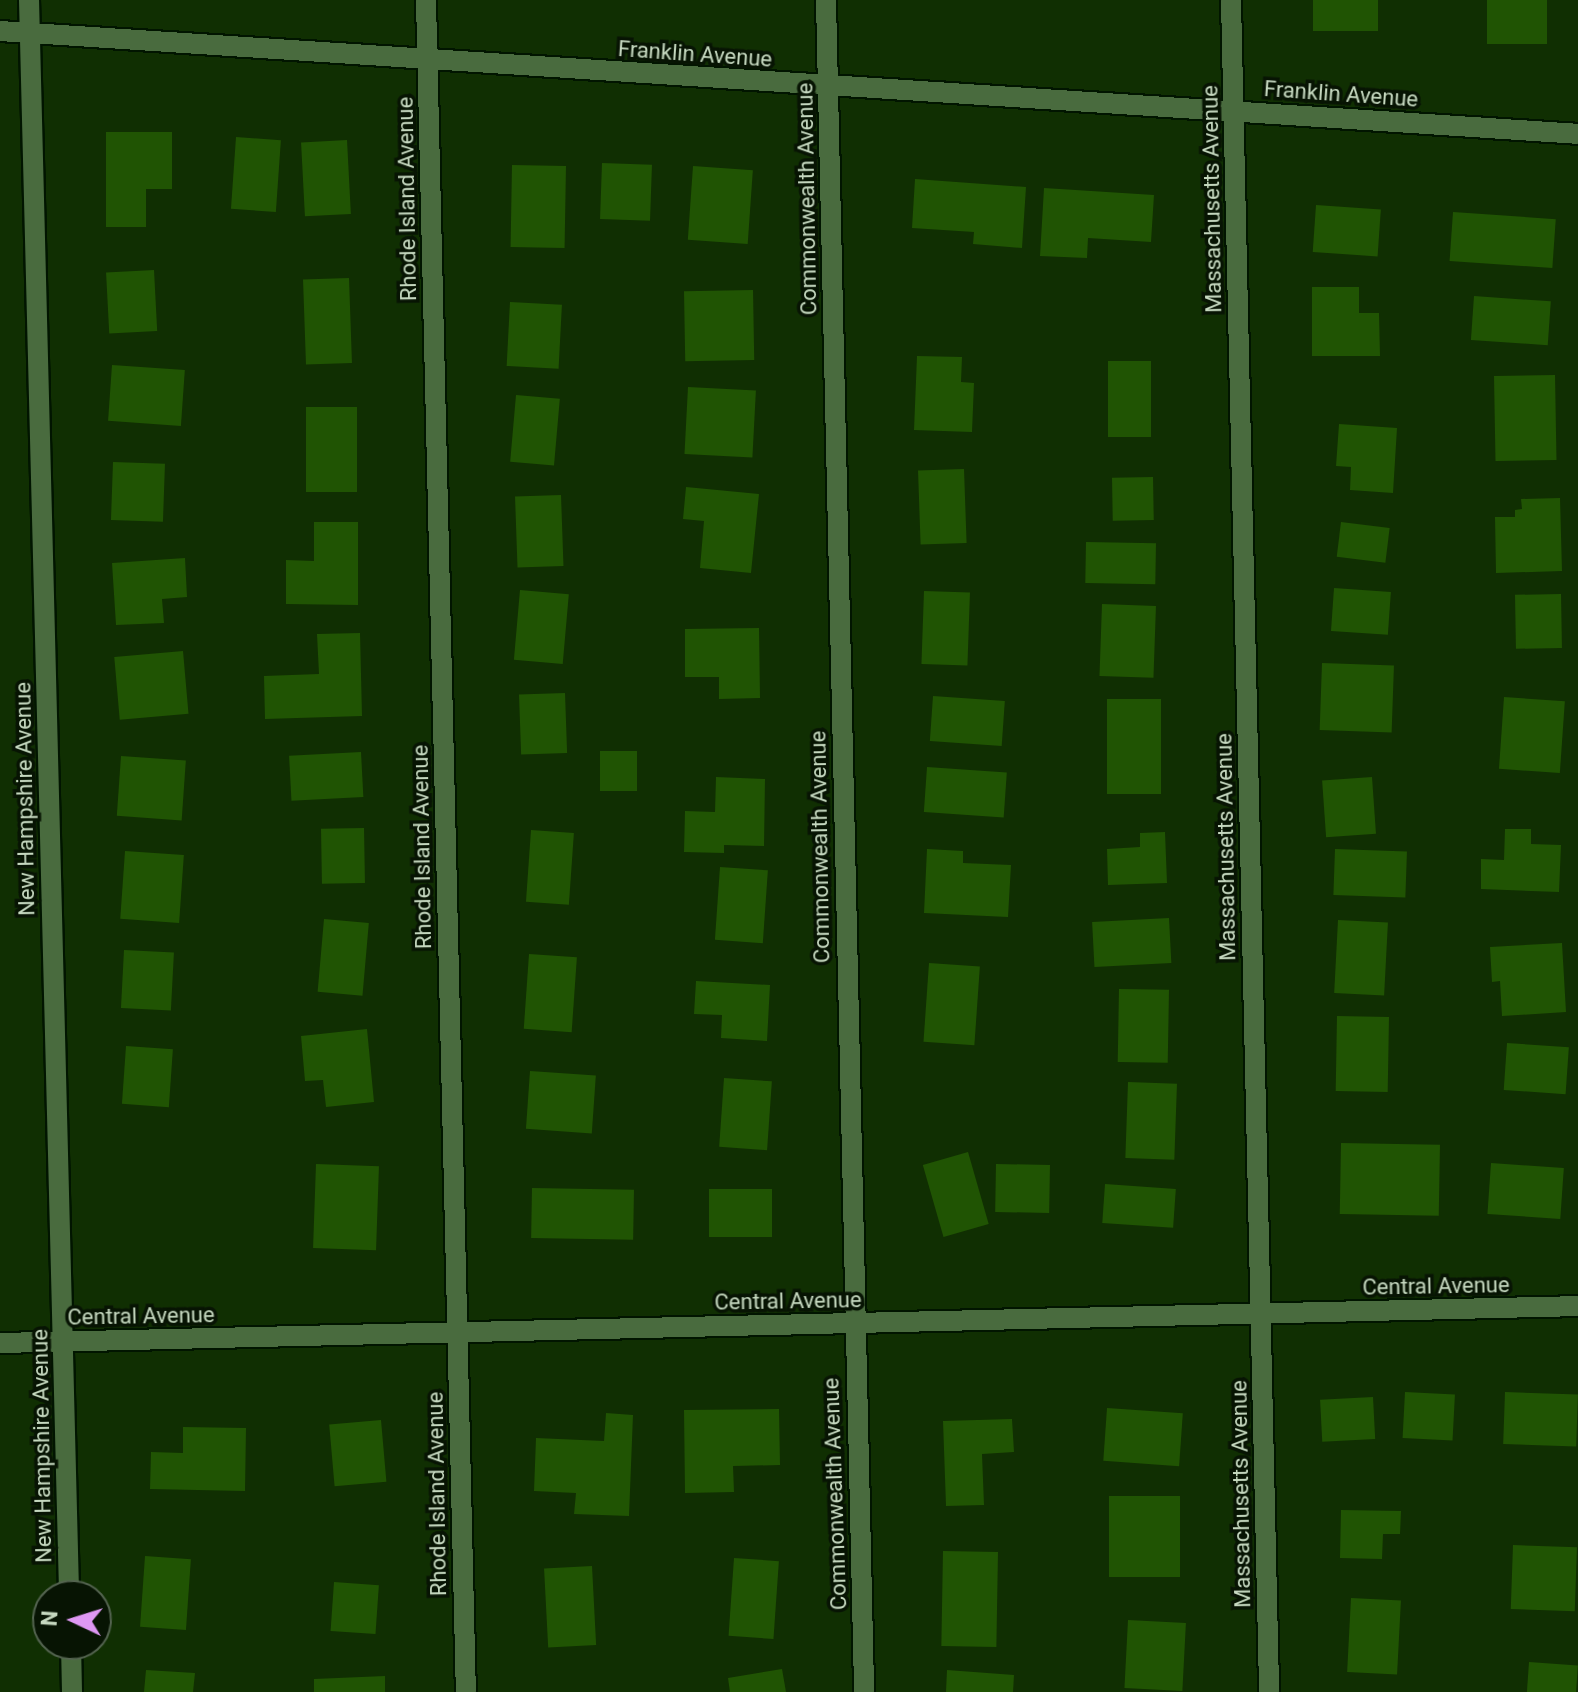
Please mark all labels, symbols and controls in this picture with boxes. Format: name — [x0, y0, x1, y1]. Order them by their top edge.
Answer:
street label: Franklin Avenue — [617, 35, 773, 73]
street label: Franklin Avenue — [1263, 75, 1419, 113]
street label: Commonwealth Avenue — [792, 83, 822, 315]
street label: Massachusetts Avenue — [1197, 85, 1227, 313]
street label: Rhode Island Avenue — [392, 97, 422, 301]
street label: New Hampshire Avenue — [10, 682, 40, 916]
street label: Commonwealth Avenue — [805, 731, 835, 963]
street label: Massachusetts Avenue — [1211, 733, 1241, 961]
street label: Rhode Island Avenue — [407, 745, 437, 949]
street label: Central Avenue — [1362, 1272, 1510, 1300]
street label: Central Avenue — [714, 1287, 862, 1315]
street label: Central Avenue — [67, 1302, 215, 1330]
street label: New Hampshire Avenue — [27, 1329, 57, 1563]
street label: Commonwealth Avenue — [818, 1377, 852, 1611]
street label: Massachusetts Avenue — [1226, 1380, 1256, 1608]
street label: Rhode Island Avenue — [422, 1392, 452, 1596]
north arrow — [32, 1580, 112, 1660]
text: N — [37, 1610, 63, 1627]

